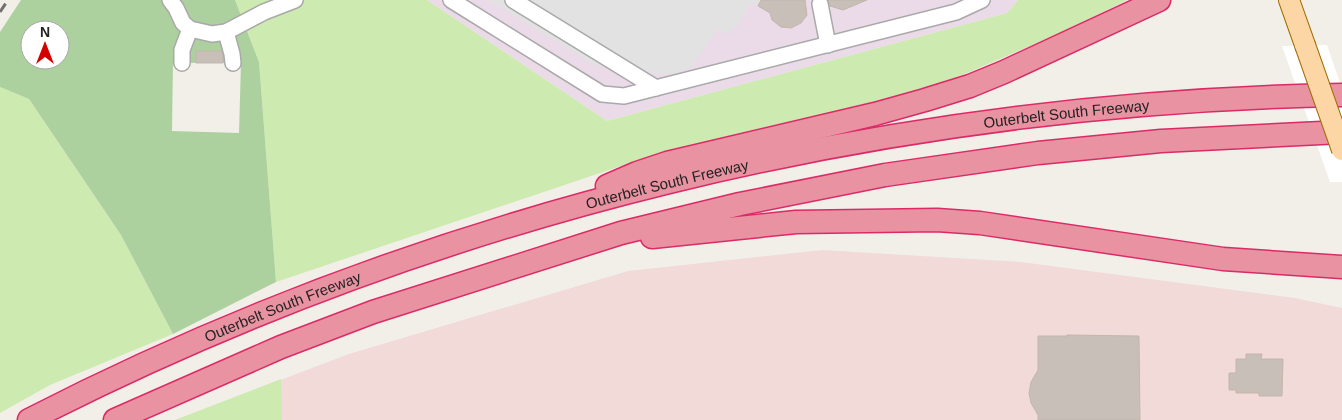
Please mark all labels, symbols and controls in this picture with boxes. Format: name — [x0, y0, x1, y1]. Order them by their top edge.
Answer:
north arrow — [20, 20, 70, 70]
text: N — [40, 24, 50, 40]
street label: Outerbelt South Freeway — [982, 96, 1151, 131]
street label: Outerbelt South Freeway — [584, 155, 750, 212]
street label: Outerbelt South Freeway — [202, 267, 363, 345]

